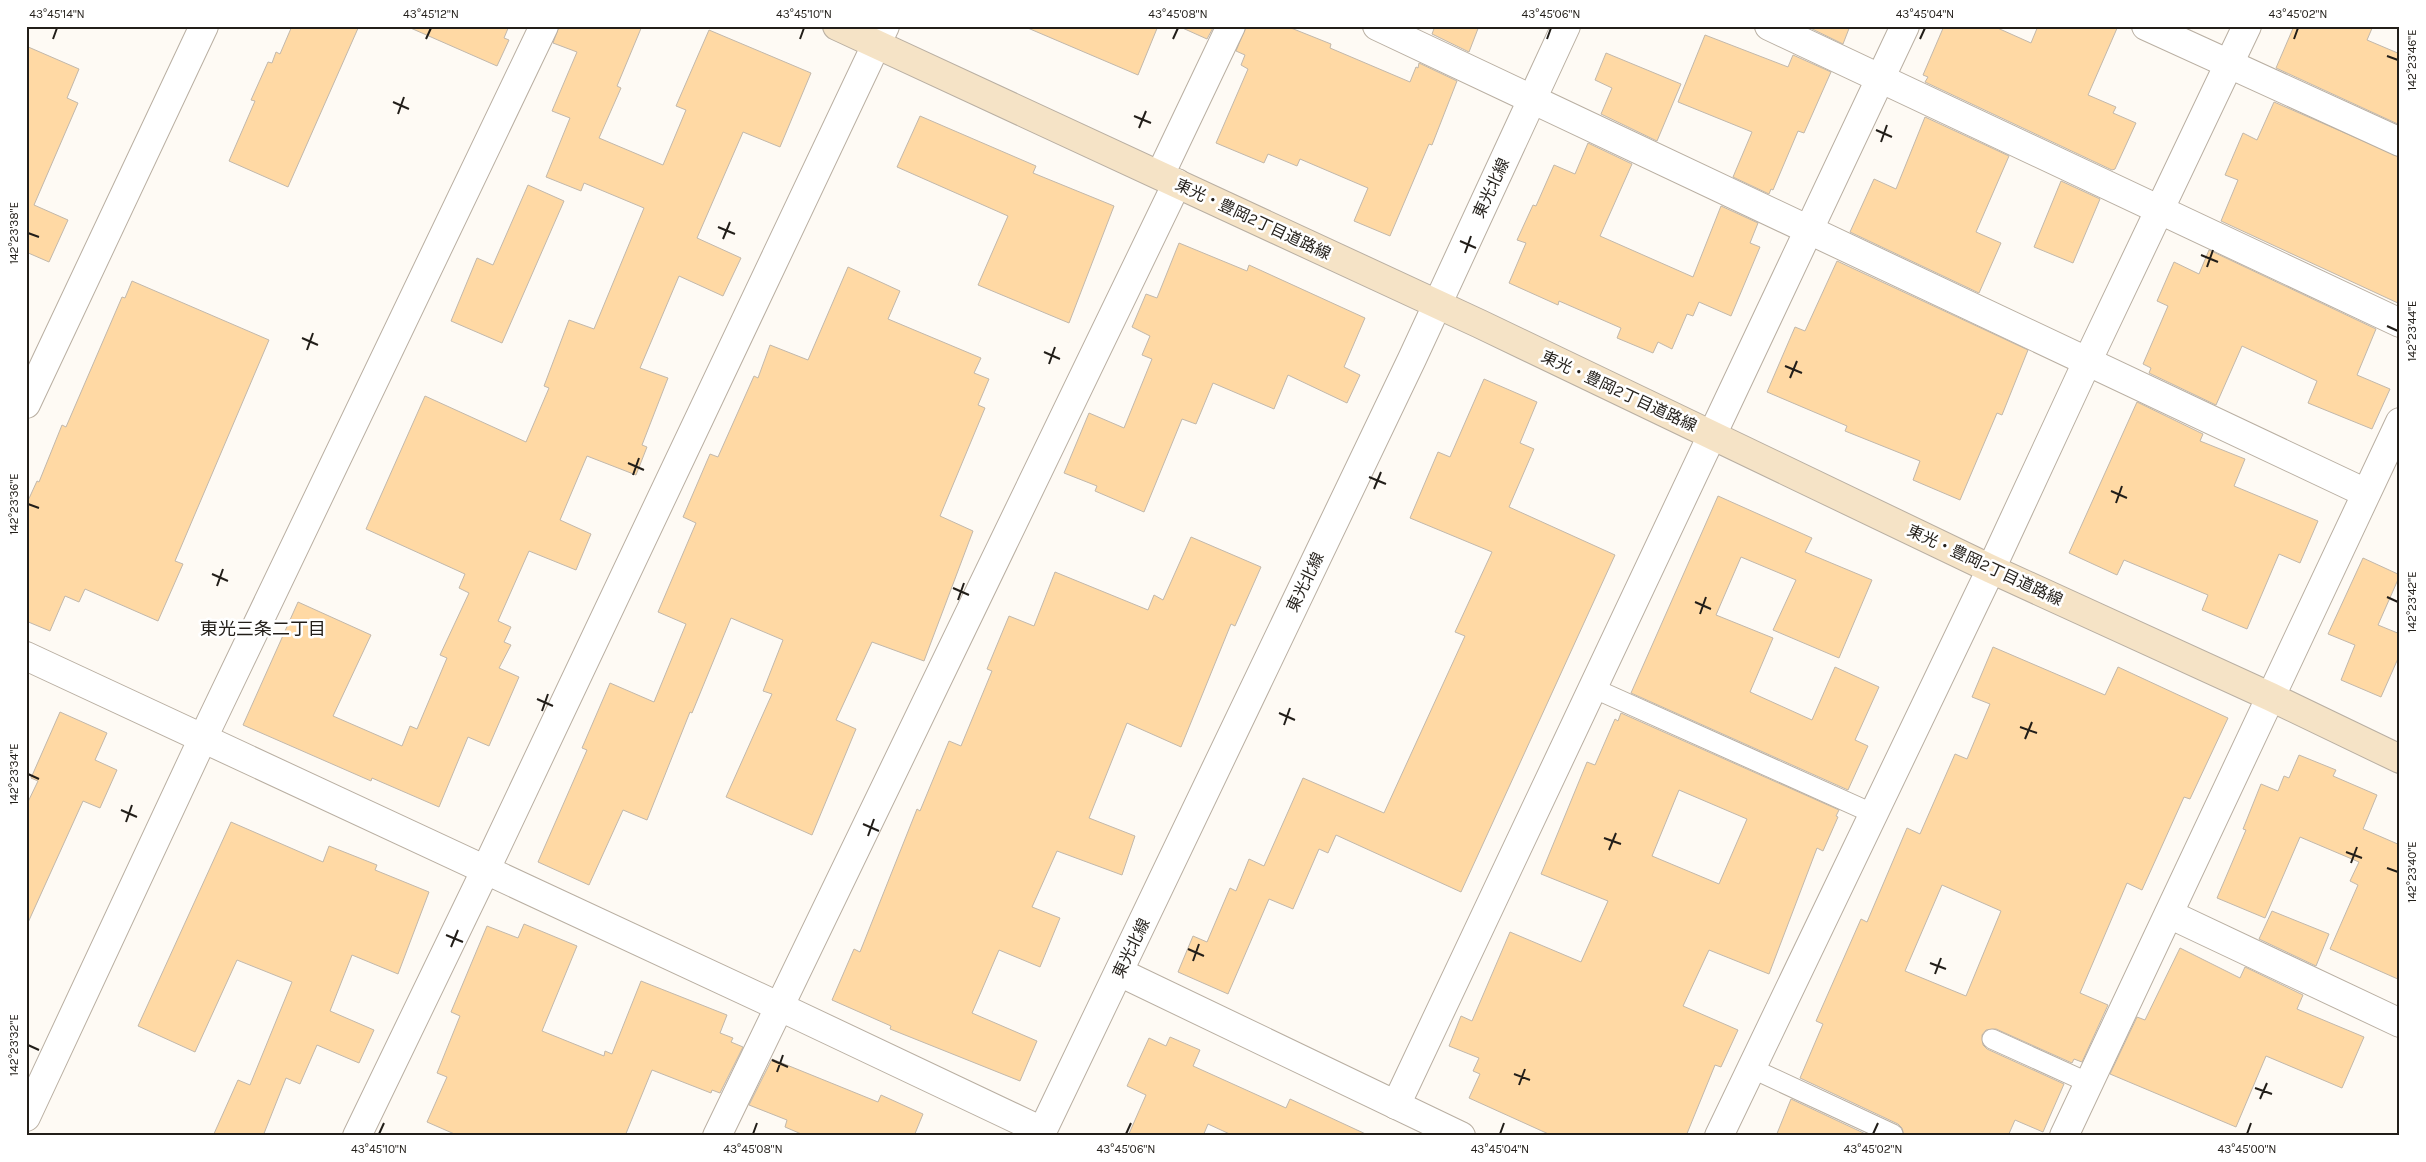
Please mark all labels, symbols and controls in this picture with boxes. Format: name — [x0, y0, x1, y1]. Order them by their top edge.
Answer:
text: 43°45'14"N — [29, 7, 85, 21]
text: 43°45'12"N — [403, 7, 459, 21]
text: 43°45'10"N — [776, 7, 832, 21]
text: 43°45'08"N — [1148, 7, 1208, 21]
text: 43°45'06"N — [1522, 7, 1580, 21]
text: 43°45'04"N — [1896, 7, 1954, 21]
text: 43°45'02"N — [2269, 7, 2327, 21]
text: 142°23'46"E — [2405, 29, 2419, 91]
street label: 東光北線 — [1469, 155, 1513, 221]
street label: 東光・豊岡2丁目道路線 — [1172, 175, 1334, 263]
text: 142°23'38"E — [7, 202, 21, 264]
text: 142°23'44"E — [2405, 300, 2419, 362]
street label: 東光・豊岡2丁目道路線 — [1538, 347, 1700, 435]
text: 142°23'36"E — [7, 473, 21, 535]
street label: 東光・豊岡2丁目道路線 — [1904, 521, 2066, 609]
street label: 東光北線 — [1282, 549, 1328, 615]
text: 142°23'42"E — [2405, 571, 2419, 633]
district label: 東光三条二丁目 — [200, 618, 326, 640]
text: 142°23'34"E — [7, 743, 21, 805]
text: 142°23'40"E — [2405, 841, 2419, 903]
street label: 東光北線 — [1108, 915, 1154, 981]
text: 142°23'32"E — [7, 1014, 21, 1076]
text: 43°45'10"N — [351, 1142, 407, 1156]
text: 43°45'08"N — [723, 1142, 783, 1156]
text: 43°45'06"N — [1097, 1142, 1155, 1156]
text: 43°45'04"N — [1471, 1142, 1529, 1156]
text: 43°45'02"N — [1844, 1142, 1902, 1156]
text: 43°45'00"N — [2217, 1142, 2277, 1156]

